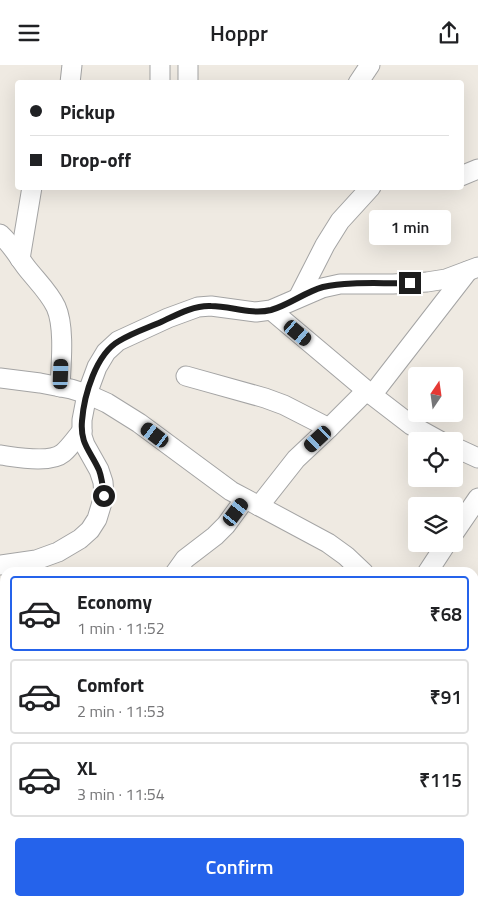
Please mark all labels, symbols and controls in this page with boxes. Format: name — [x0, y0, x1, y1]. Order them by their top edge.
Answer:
text: Hoppr — [210, 16, 268, 50]
icon: menu — [15, 19, 43, 47]
icon: share — [435, 19, 463, 47]
text: Pickup — [60, 97, 115, 126]
text: Drop-off — [60, 145, 131, 174]
callout: 1 min — [369, 211, 451, 245]
text: 1 min — [391, 215, 429, 239]
route end — [399, 272, 421, 294]
car — [281, 318, 314, 348]
car — [52, 359, 69, 389]
north arrow — [408, 367, 462, 423]
map controls — [408, 367, 463, 552]
car — [138, 420, 171, 450]
car — [301, 423, 334, 455]
button: locate — [408, 432, 463, 487]
route start — [93, 485, 115, 507]
car — [220, 496, 251, 528]
button: layers — [408, 497, 463, 552]
text: Economy — [77, 587, 152, 616]
icon: car — [17, 591, 62, 636]
text: ₹68 — [430, 599, 462, 628]
text: 1 min · 11:52 — [77, 616, 165, 640]
text: Comfort — [77, 670, 144, 699]
icon: car — [17, 674, 62, 719]
text: ₹91 — [430, 682, 462, 711]
text: 2 min · 11:53 — [77, 699, 165, 723]
text: XL — [77, 753, 97, 782]
icon: car — [17, 757, 62, 802]
text: ₹115 — [419, 765, 462, 794]
text: 3 min · 11:54 — [77, 782, 165, 806]
button: Confirm — [15, 838, 464, 896]

